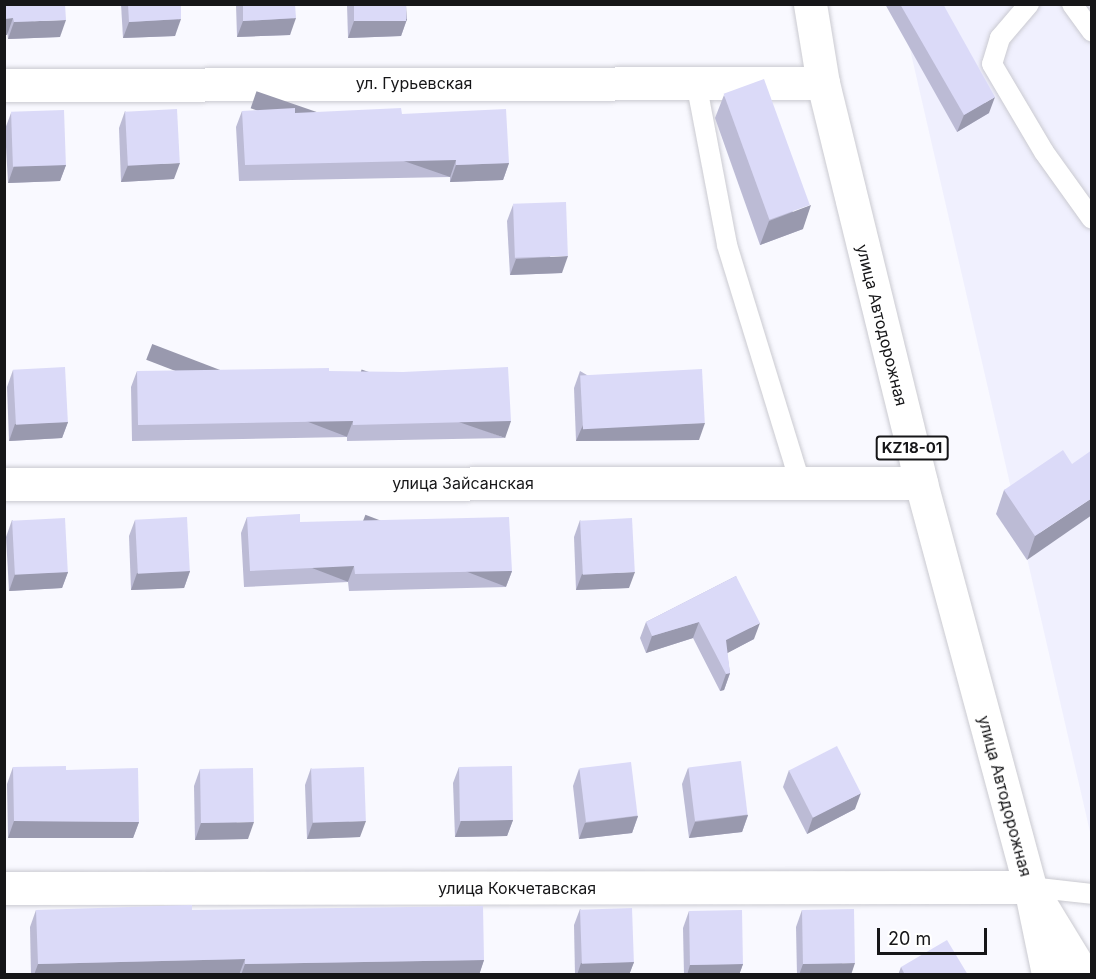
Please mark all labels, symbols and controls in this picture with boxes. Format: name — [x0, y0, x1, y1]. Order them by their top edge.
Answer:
street label: ул. Гурьевская — [356, 73, 472, 93]
street label: улица Автодорожная — [853, 242, 911, 408]
road number: KZ18-01 — [874, 436, 950, 460]
street label: улица Зайсанская — [392, 473, 534, 493]
street label: улица Автодорожная — [974, 713, 1036, 879]
street label: улица Кокчетавская — [438, 878, 596, 898]
scale bar — [880, 916, 990, 954]
text: 20 m — [888, 928, 931, 949]

